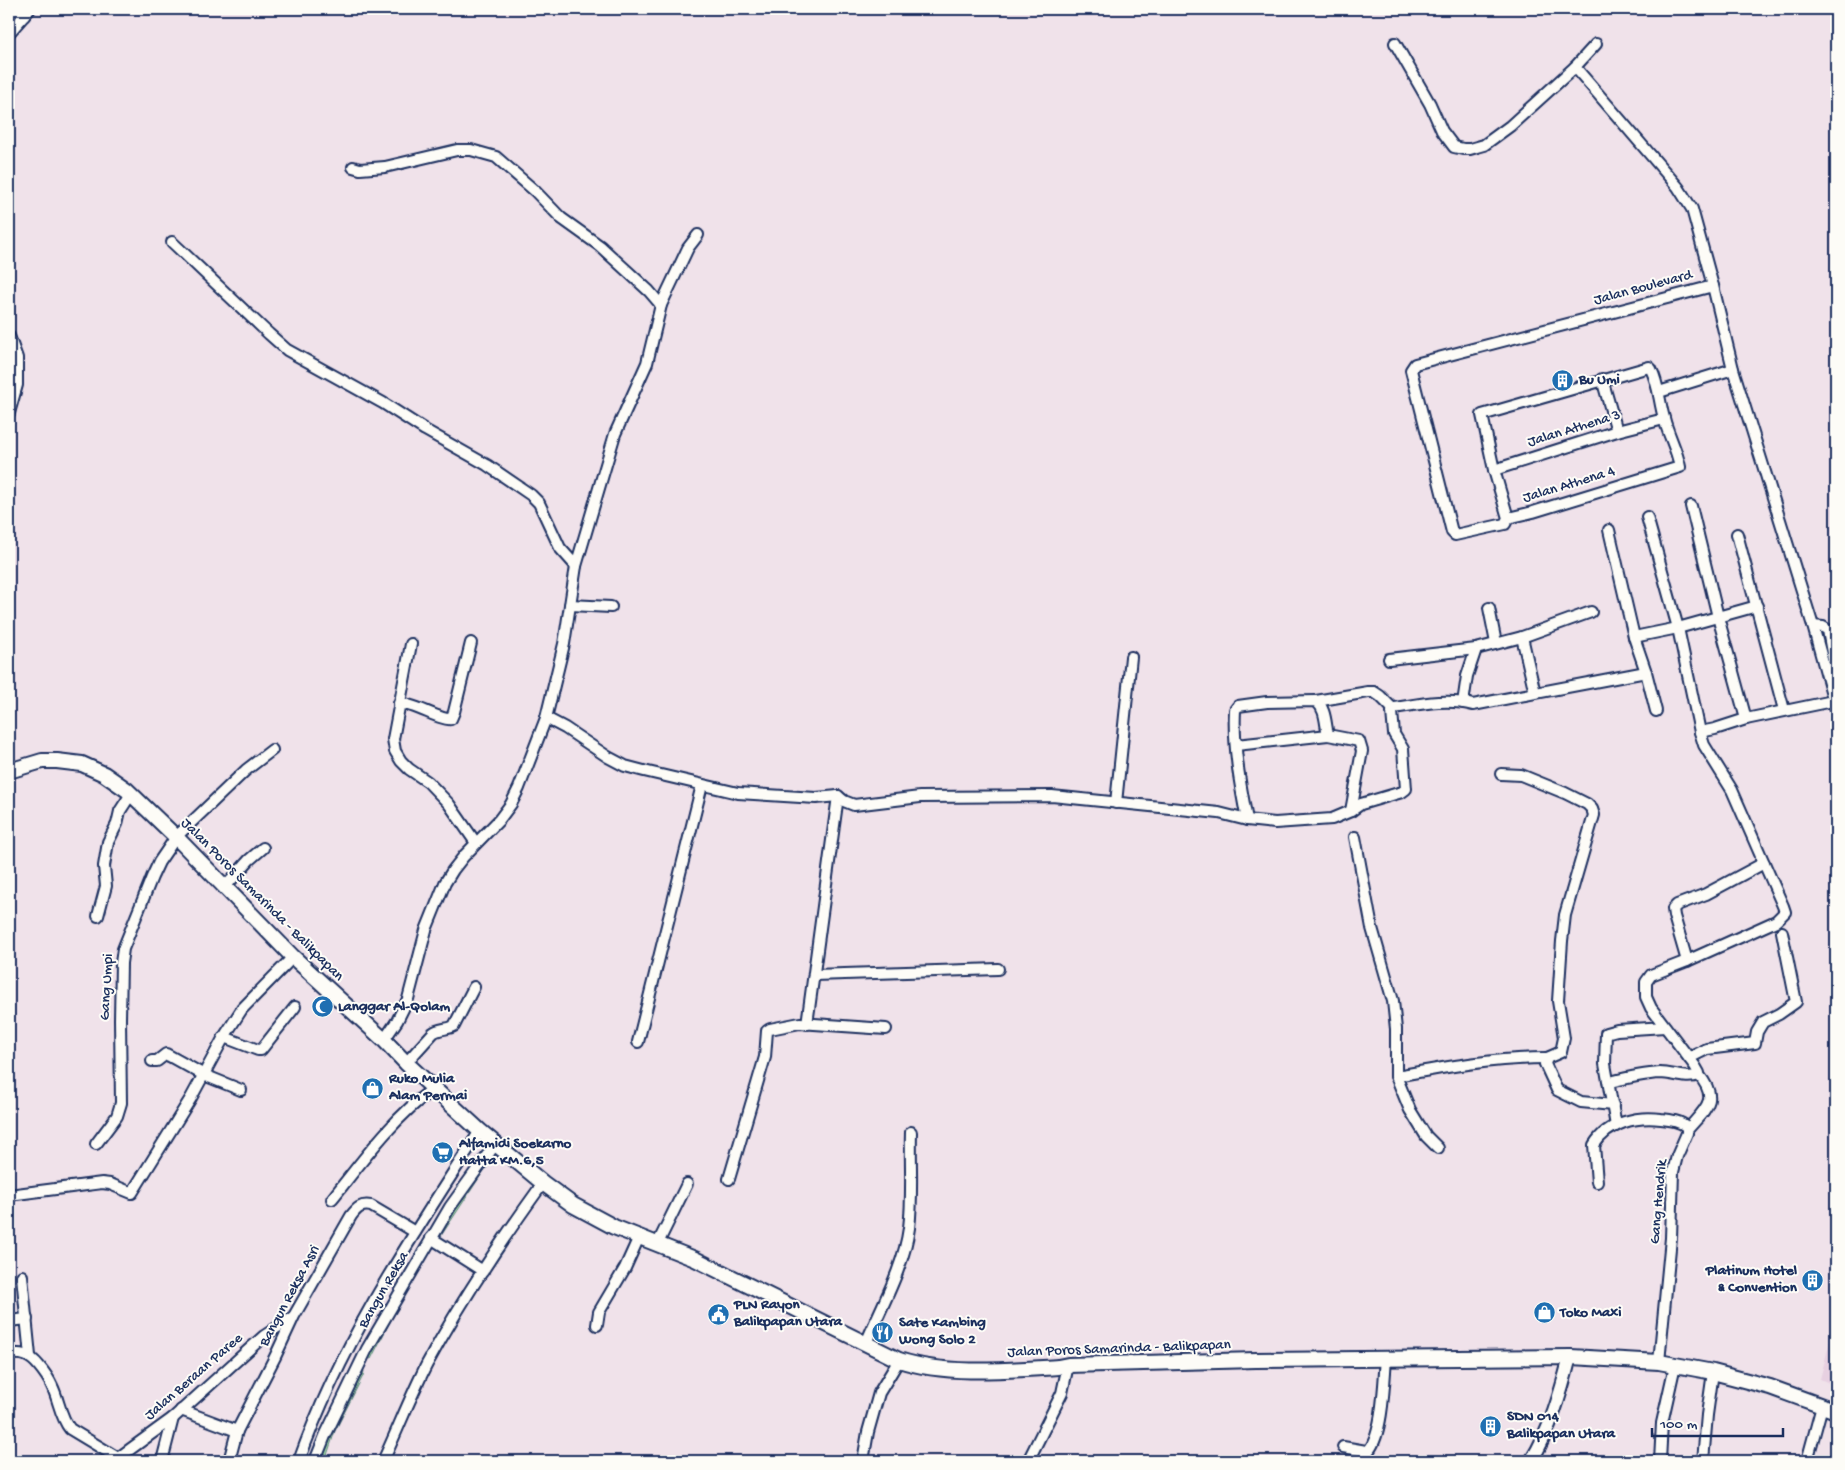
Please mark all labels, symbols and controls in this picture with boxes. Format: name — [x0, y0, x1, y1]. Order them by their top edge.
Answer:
street label: Jalan Boulevard — [1592, 266, 1695, 310]
building icon: Bu Umi — [1551, 368, 1575, 392]
place label: Bu Umi — [1578, 371, 1620, 389]
street label: Jalan Athena 3 — [1525, 406, 1623, 452]
street label: Jalan Athena 4 — [1521, 462, 1617, 508]
street label: Jalan Poros Samarinda - Balikpapan — [177, 815, 347, 985]
street label: Gang Umpi — [96, 953, 118, 1021]
mosque icon: Langgar Al-Qolam — [310, 995, 334, 1019]
place label: Langgar Al-Qolam — [338, 998, 451, 1016]
place label: Ruko Mulia Alam Permai — [388, 1070, 467, 1105]
shop icon: Ruko Mulia Alam Permai — [361, 1076, 385, 1100]
place label: Alfamidi Soekarno Hatta KM.6,5 — [458, 1135, 572, 1170]
supermarket icon: Alfamidi Soekarno Hatta KM.6,5 — [431, 1141, 455, 1165]
street label: Gang Hendrik — [1646, 1158, 1672, 1245]
street label: Bangun Reksa Asri — [255, 1242, 324, 1351]
street label: Bangun Reksa — [354, 1248, 414, 1332]
place label: Platinum Hotel & Convention — [1705, 1262, 1798, 1297]
building icon: Platinum Hotel & Convention — [1801, 1268, 1825, 1292]
place label: PLN Rayon Balikpapan Utara — [733, 1296, 843, 1331]
shop icon: Toko Maxi — [1532, 1301, 1556, 1325]
public building icon: PLN Rayon Balikpapan Utara — [706, 1302, 730, 1326]
place label: Toko Maxi — [1559, 1304, 1621, 1322]
place label: Sate Kambing Wong Solo 2 — [898, 1314, 986, 1349]
restaurant icon: Sate Kambing Wong Solo 2 — [871, 1320, 895, 1344]
street label: Jalan Beraan Paree — [141, 1329, 247, 1424]
street label: Jalan Poros Samarinda - Balikpapan — [1007, 1336, 1231, 1362]
scale bar — [1652, 1405, 1784, 1437]
place label: SDN 014 Balikpapan Utara — [1506, 1408, 1616, 1443]
building icon: SDN 014 Balikpapan Utara — [1479, 1414, 1503, 1438]
text: 100 m — [1659, 1416, 1698, 1434]

